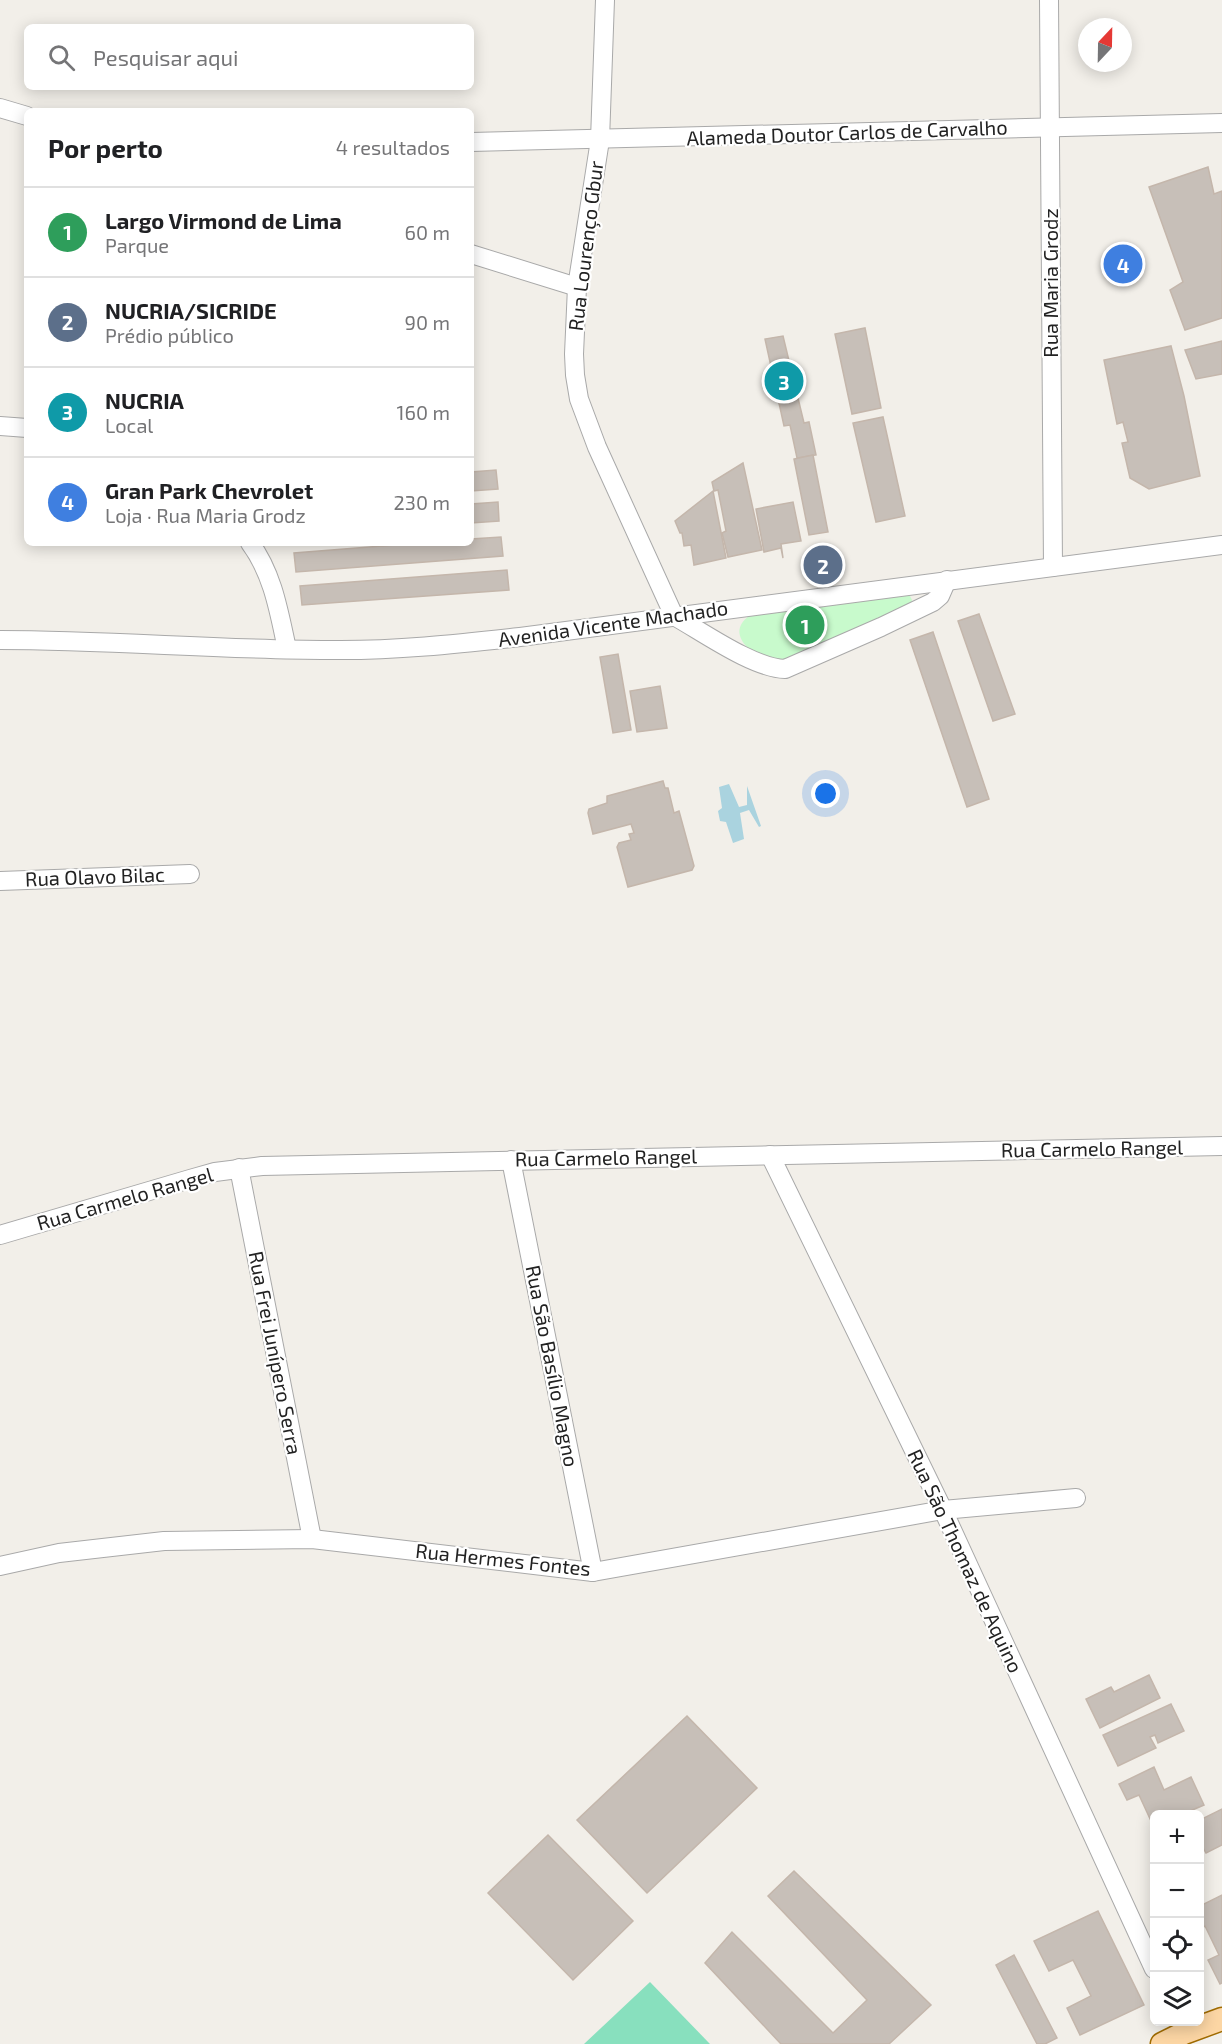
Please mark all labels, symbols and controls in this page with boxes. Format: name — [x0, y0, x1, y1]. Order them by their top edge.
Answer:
north arrow — [1078, 18, 1132, 72]
search box — [24, 24, 474, 90]
icon: search — [45, 41, 78, 74]
text: Pesquisar aqui — [93, 44, 239, 70]
street label: Alameda Doutor Carlos de Carvalho — [686, 114, 1008, 150]
text: Por perto — [48, 132, 163, 163]
text: 4 resultados — [336, 135, 450, 159]
street label: Rua Lourenço Gbur — [563, 159, 608, 332]
text: Largo Virmond de Lima — [105, 207, 342, 233]
street label: Rua Maria Grodz — [1038, 208, 1062, 358]
text: 1 — [63, 220, 72, 244]
text: 60 m — [405, 220, 450, 244]
text: Parque — [105, 233, 169, 257]
pin: 4 — [1104, 242, 1142, 286]
text: NUCRIA/SICRIDE — [105, 297, 277, 323]
text: 2 — [62, 310, 73, 334]
text: 90 m — [405, 310, 450, 334]
text: Prédio público — [105, 323, 234, 347]
pin: 3 — [764, 358, 804, 404]
text: NUCRIA — [105, 387, 184, 413]
text: 3 — [62, 400, 73, 424]
text: 160 m — [397, 400, 450, 424]
text: Local — [105, 413, 153, 437]
text: Gran Park Chevrolet — [105, 477, 313, 503]
text: 4 — [61, 490, 74, 514]
text: 230 m — [394, 490, 450, 514]
text: Loja · Rua Maria Grodz — [105, 503, 306, 527]
pin: 2 — [804, 542, 842, 588]
street label: Avenida Vicente Machado — [496, 595, 729, 651]
pin: 1 — [786, 602, 824, 648]
your location — [811, 779, 840, 808]
street label: Rua Olavo Bilac — [25, 862, 165, 890]
street label: Rua Carmelo Rangel — [1001, 1134, 1183, 1162]
street label: Rua Carmelo Rangel — [515, 1143, 697, 1171]
street label: Rua Carmelo Rangel — [34, 1161, 216, 1235]
street label: Rua Frei Junípero Serra — [244, 1249, 307, 1457]
street label: Rua São Basílio Magno — [522, 1263, 584, 1469]
street label: Rua São Thomaz de Aquino — [903, 1445, 1028, 1676]
street label: Rua Hermes Fontes — [414, 1538, 592, 1580]
map controls — [1150, 1810, 1204, 2026]
button: + — [1150, 1810, 1204, 1864]
button: − — [1150, 1864, 1204, 1918]
button: locate — [1150, 1918, 1204, 1972]
button: layers — [1150, 1972, 1204, 2026]

